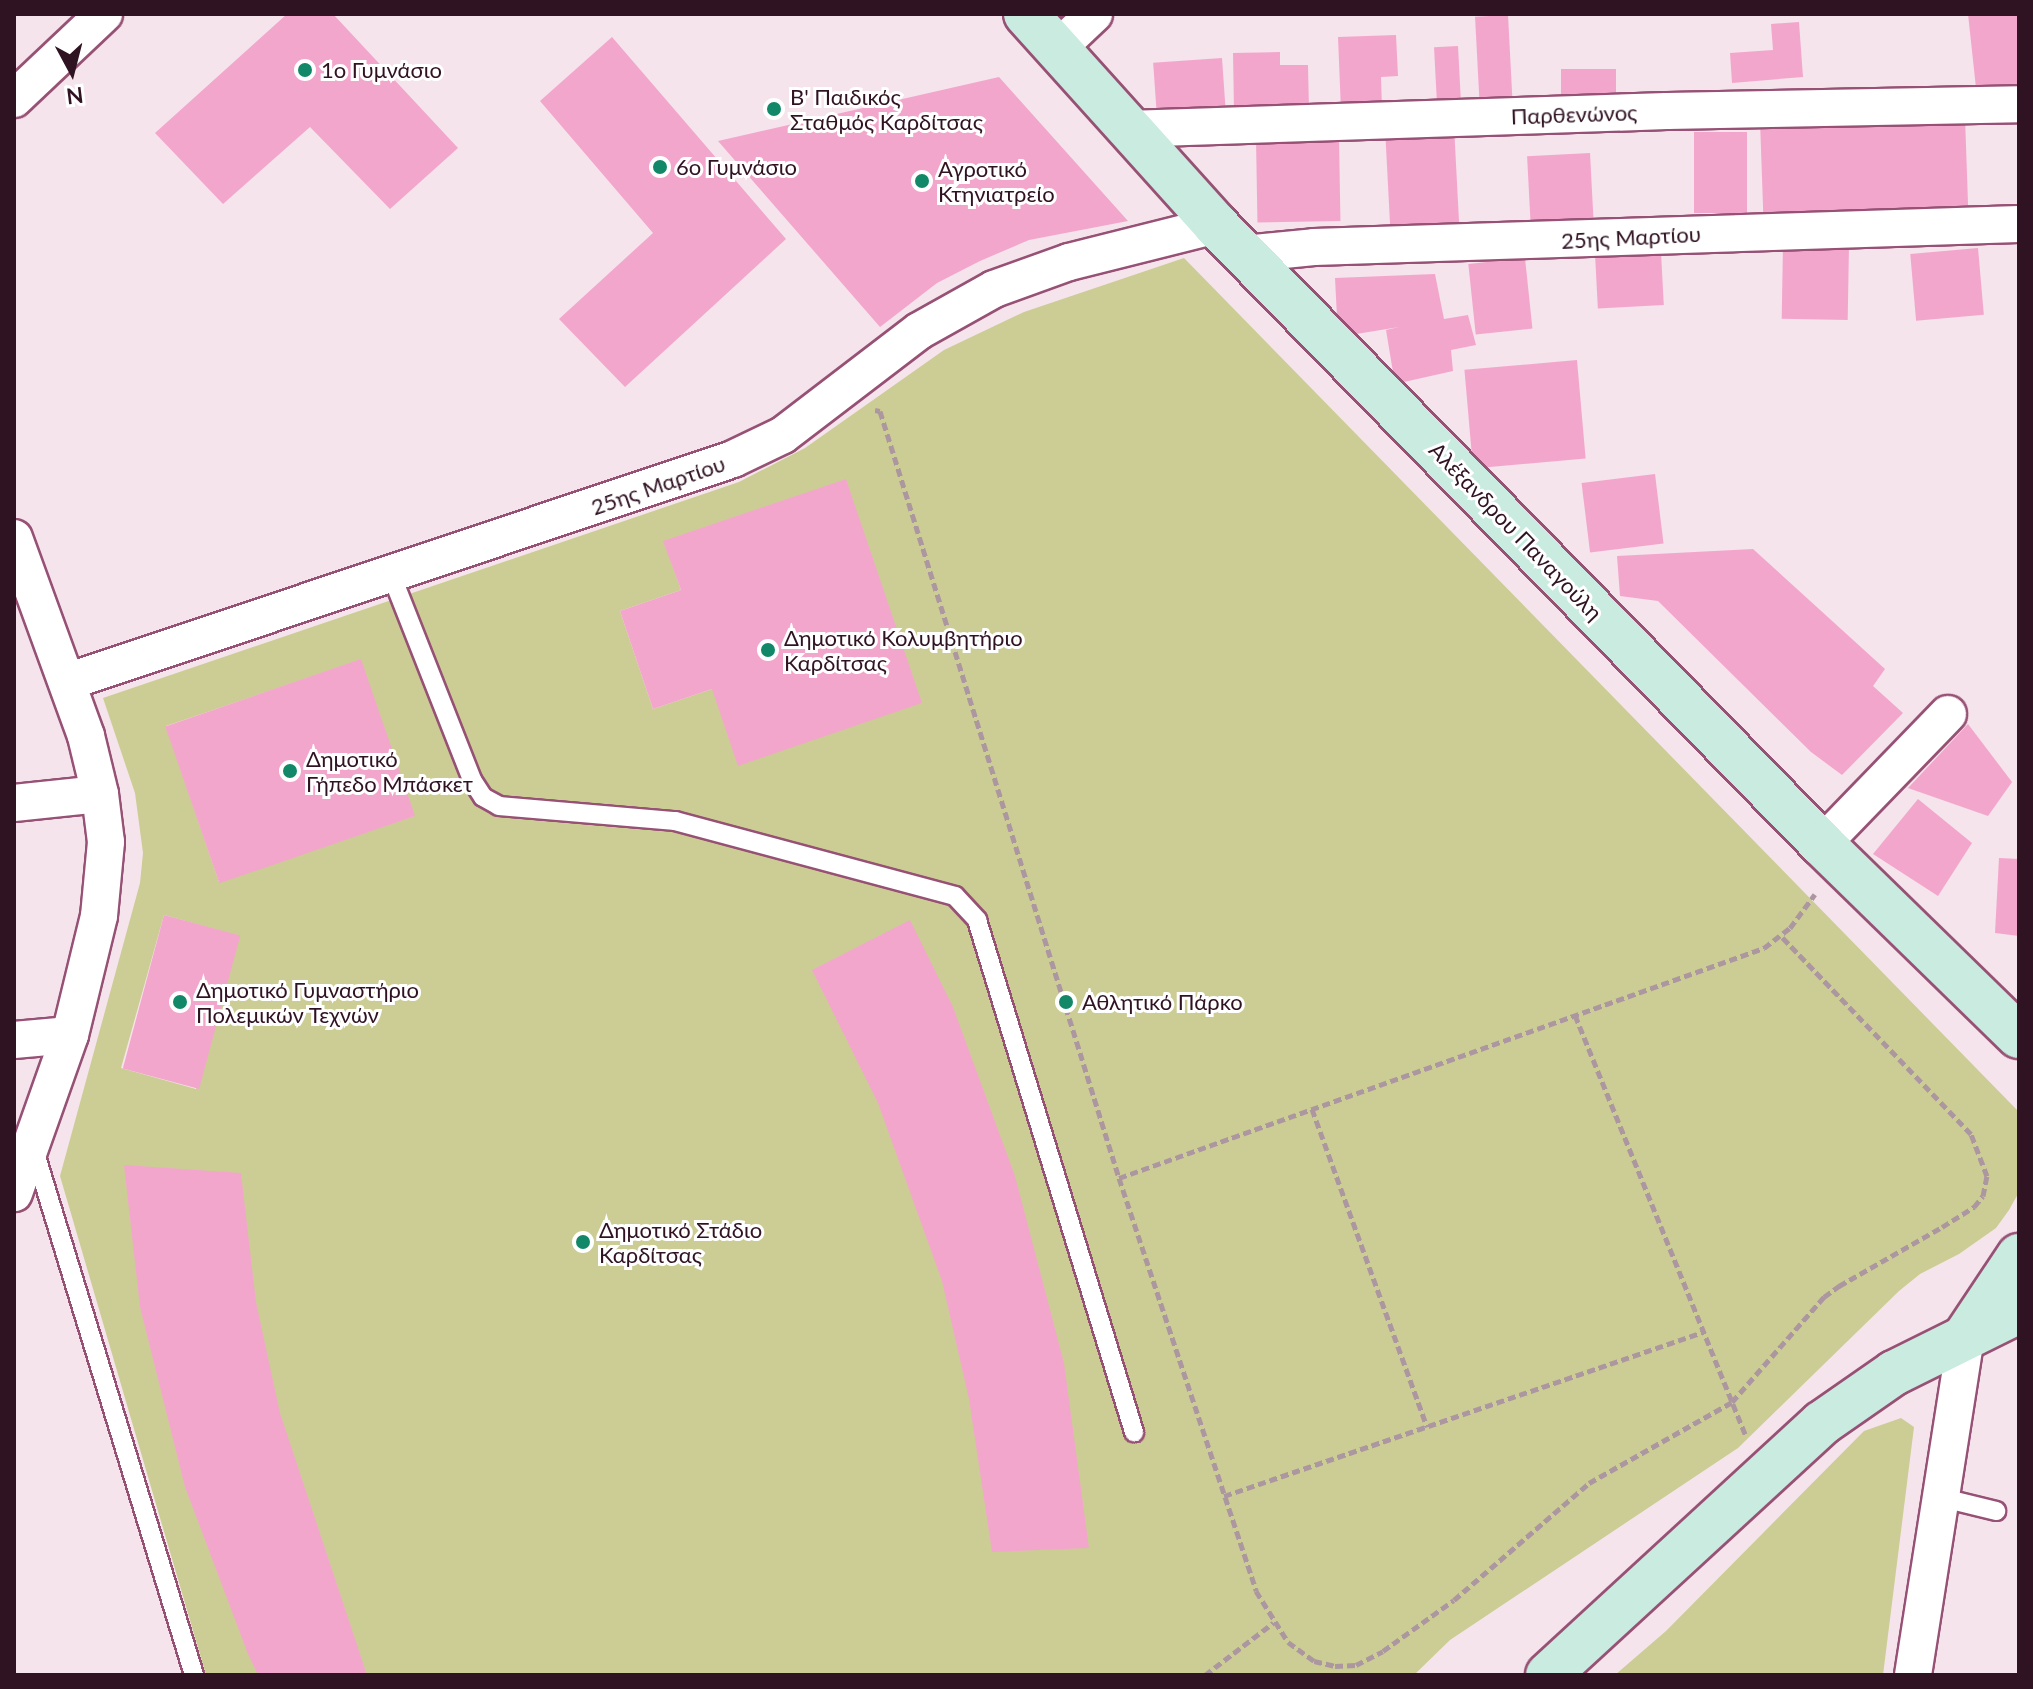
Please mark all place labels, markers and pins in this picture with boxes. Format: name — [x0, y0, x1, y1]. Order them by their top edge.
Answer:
place label: 1ο Γυμνάσιο — [321, 57, 442, 83]
marker: 1ο Γυμνάσιο — [296, 61, 314, 79]
place label: Β' Παιδικός Σταθμός Καρδίτσας — [790, 83, 983, 134]
marker: Β' Παιδικός Σταθμός Καρδίτσας — [765, 100, 783, 118]
place label: 6ο Γυμνάσιο — [676, 154, 797, 180]
place label: Αγροτικό Κτηνιατρείο — [938, 155, 1055, 206]
marker: 6ο Γυμνάσιο — [651, 158, 669, 176]
marker: Αγροτικό Κτηνιατρείο — [913, 172, 931, 190]
place label: Δημοτικό Κολυμβητήριο Καρδίτσας — [784, 624, 1023, 676]
marker: Δημοτικό Κολυμβητήριο Καρδίτσας — [759, 641, 777, 659]
place label: Δημοτικό Γήπεδο Μπάσκετ — [306, 745, 473, 796]
marker: Δημοτικό Γήπεδο Μπάσκετ — [281, 762, 299, 780]
place label: Δημοτικό Γυμναστήριο Πολεμικών Τεχνών — [196, 976, 419, 1028]
place label: Αθλητικό Πάρκο — [1082, 989, 1243, 1015]
marker: Δημοτικό Γυμναστήριο Πολεμικών Τεχνών — [171, 993, 189, 1011]
marker: Αθλητικό Πάρκο — [1057, 993, 1075, 1011]
place label: Δημοτικό Στάδιο Καρδίτσας — [599, 1216, 762, 1268]
marker: Δημοτικό Στάδιο Καρδίτσας — [574, 1233, 592, 1251]

